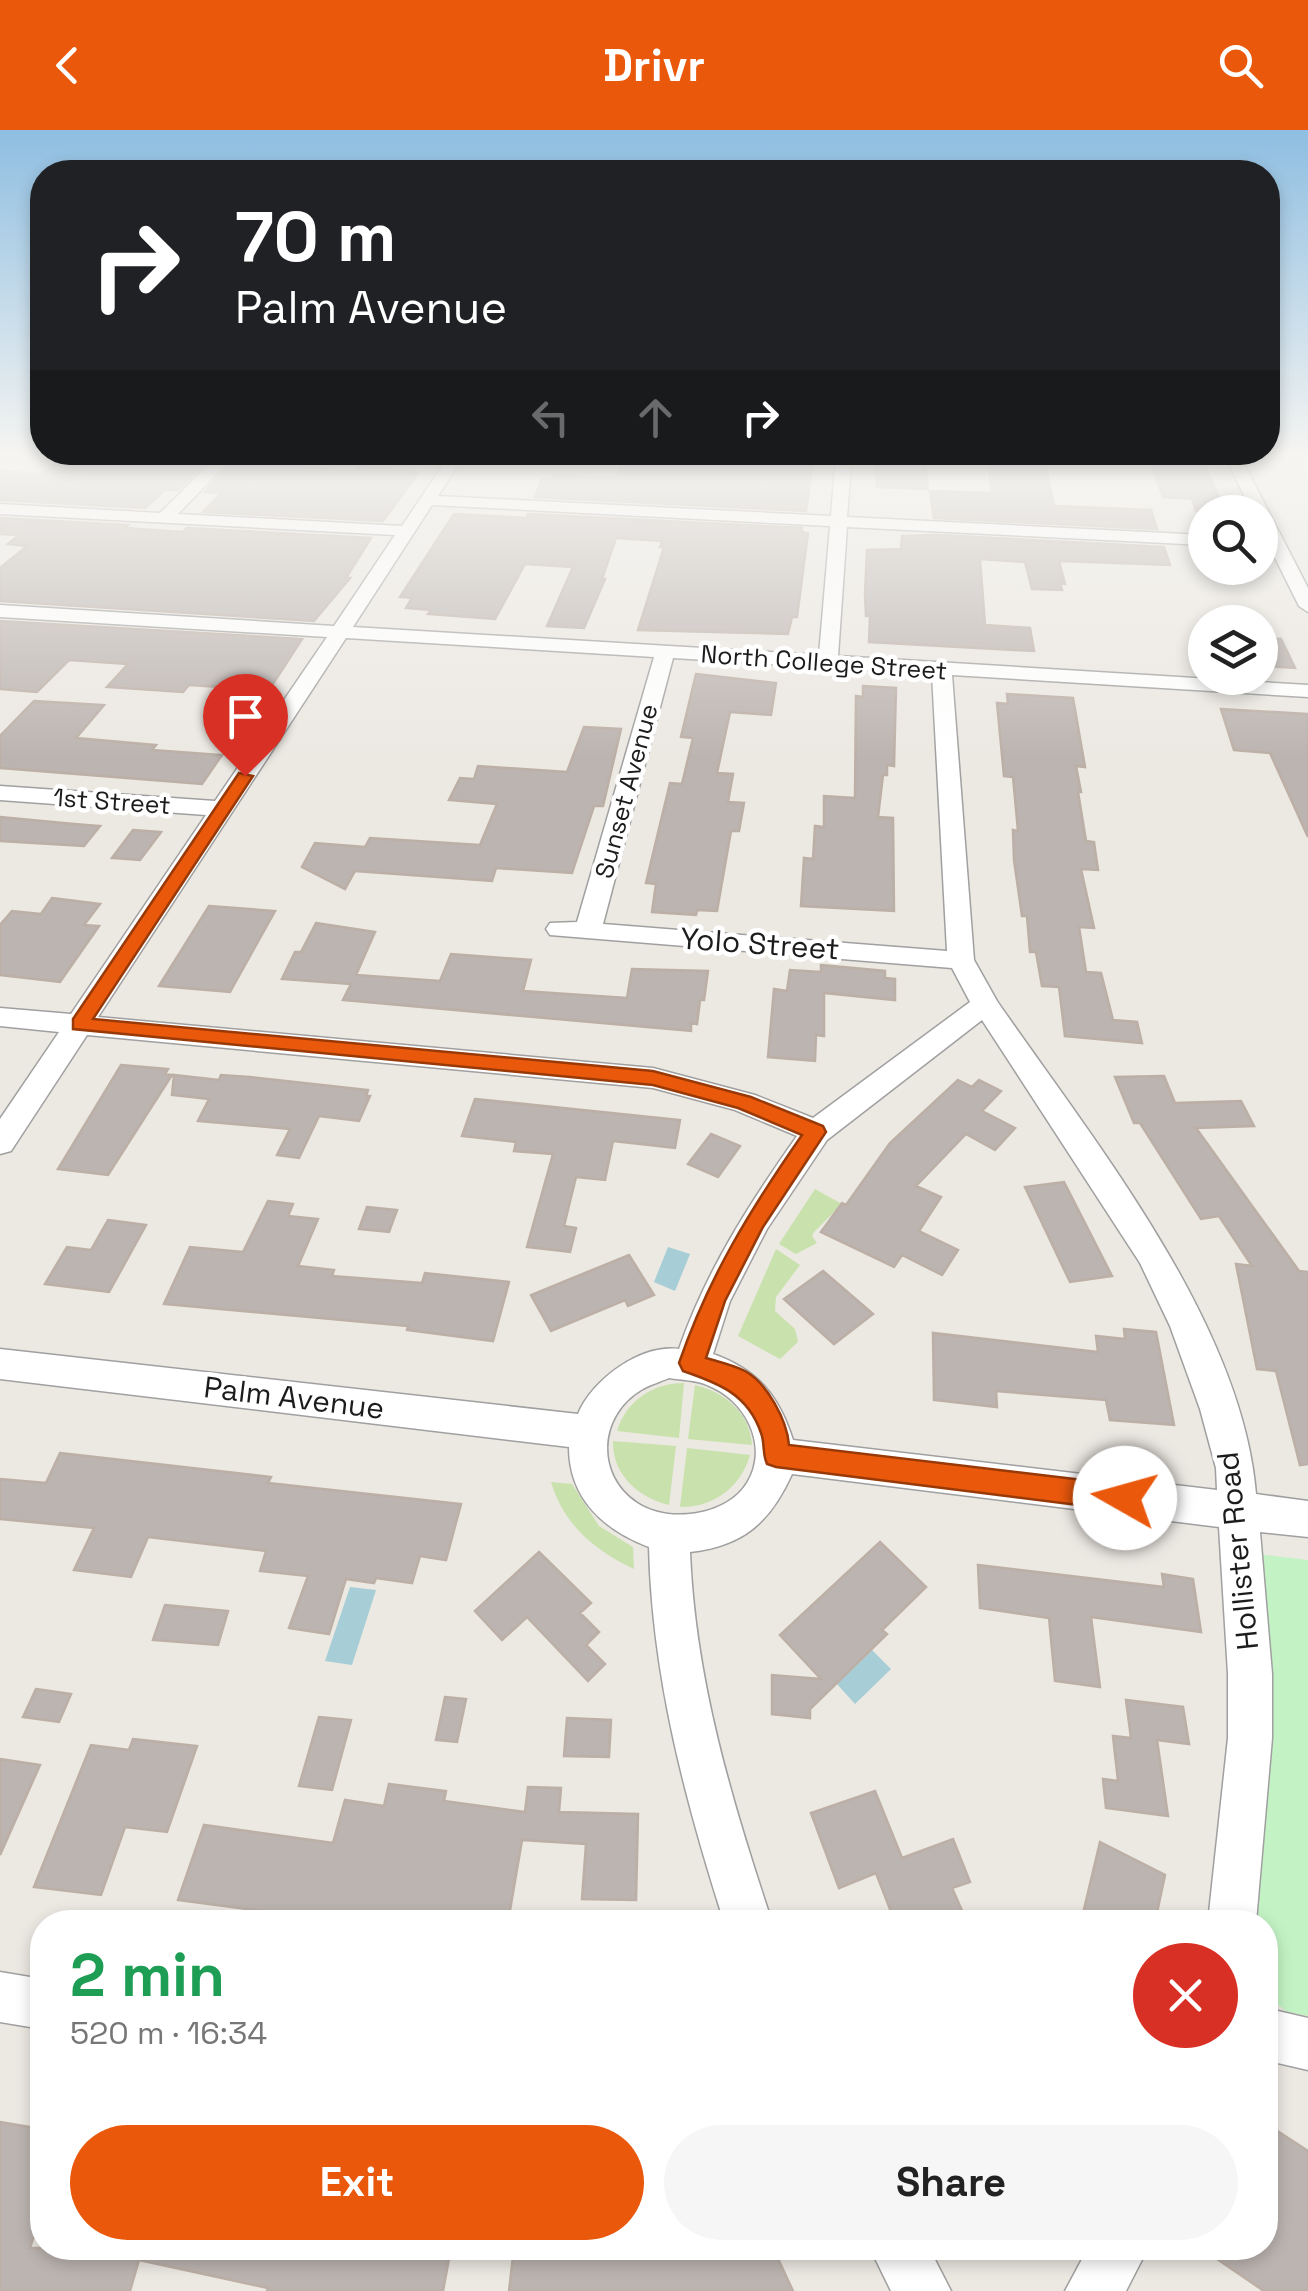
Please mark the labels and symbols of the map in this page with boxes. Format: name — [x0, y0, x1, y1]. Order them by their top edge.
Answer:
street label: North College Street — [700, 637, 948, 687]
pin — [203, 674, 288, 777]
street label: Sunset Avenue — [587, 700, 665, 882]
street label: 1st Street — [52, 781, 172, 821]
street label: Yolo Street — [679, 918, 841, 969]
street label: Palm Avenue — [202, 1367, 386, 1428]
position arrow — [1073, 1446, 1177, 1550]
street label: Hollister Road — [1208, 1450, 1267, 1652]

